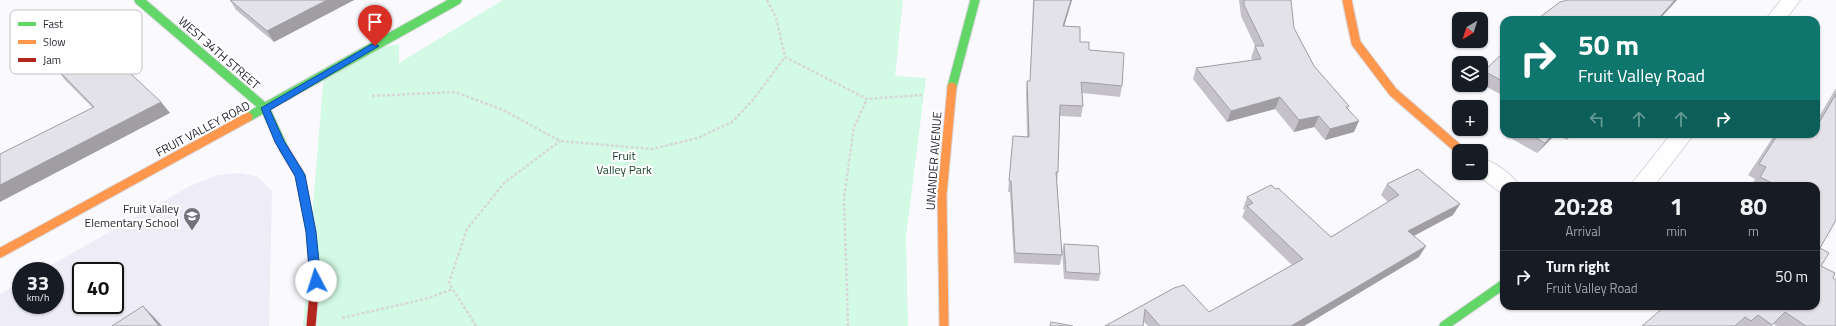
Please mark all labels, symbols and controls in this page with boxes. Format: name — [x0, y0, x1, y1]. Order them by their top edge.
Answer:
pin — [358, 5, 392, 46]
legend — [10, 10, 142, 74]
icon: arrive — [364, 11, 386, 33]
street label: WEST 34TH STREET — [174, 12, 265, 94]
north arrow — [1452, 12, 1488, 48]
map controls — [1452, 12, 1488, 180]
text: Fast — [43, 16, 63, 32]
text: 50 m — [1578, 23, 1639, 66]
icon: right — [1512, 32, 1564, 84]
text: Slow — [43, 34, 66, 50]
text: Jam — [43, 52, 61, 68]
button: layers — [1452, 56, 1488, 92]
text: Fruit Valley Road — [1578, 62, 1705, 89]
street label: FRUIT VALLEY ROAD — [152, 96, 254, 161]
button: + — [1452, 100, 1488, 136]
icon: left — [1586, 108, 1608, 130]
icon: ahead — [1628, 108, 1650, 130]
icon: ahead — [1670, 108, 1692, 130]
icon: right — [1712, 108, 1734, 130]
street label: UNANDER AVENUE — [921, 111, 946, 211]
button: − — [1452, 144, 1488, 180]
park label: Fruit Valley Park — [596, 146, 652, 179]
text: 20:28 — [1553, 188, 1613, 224]
text: 1 — [1670, 188, 1683, 224]
text: 80 — [1740, 188, 1767, 224]
place label: Fruit Valley Elementary School — [85, 199, 179, 232]
school or university icon: Fruit Valley Elementary School — [182, 206, 202, 231]
text: Arrival — [1565, 221, 1601, 241]
text: min — [1666, 221, 1687, 241]
text: m — [1748, 221, 1759, 241]
text: Turn right — [1546, 255, 1610, 278]
position arrow — [295, 260, 337, 302]
speed limit sign: 40 — [72, 262, 124, 314]
text: 50 m — [1775, 265, 1808, 288]
icon: right — [1512, 266, 1534, 288]
text: 33 — [27, 267, 49, 298]
text: Fruit Valley Road — [1546, 278, 1638, 298]
text: km/h — [27, 290, 49, 305]

